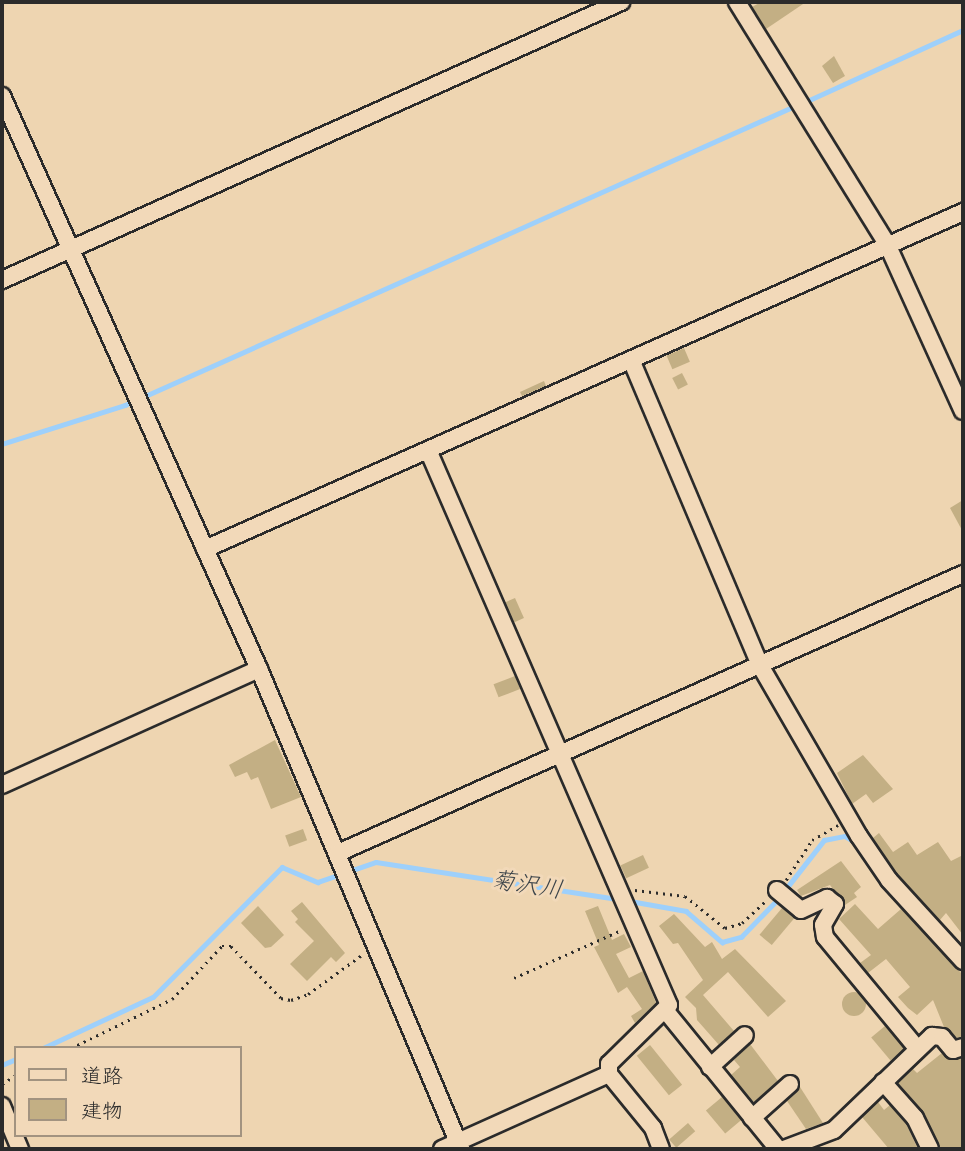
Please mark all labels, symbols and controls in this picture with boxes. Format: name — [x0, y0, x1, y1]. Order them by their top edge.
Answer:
water label: 菊沢川 — [489, 865, 565, 905]
legend — [14, 1046, 242, 1137]
text: 道路 — [81, 1063, 123, 1090]
text: 建物 — [81, 1098, 123, 1125]

